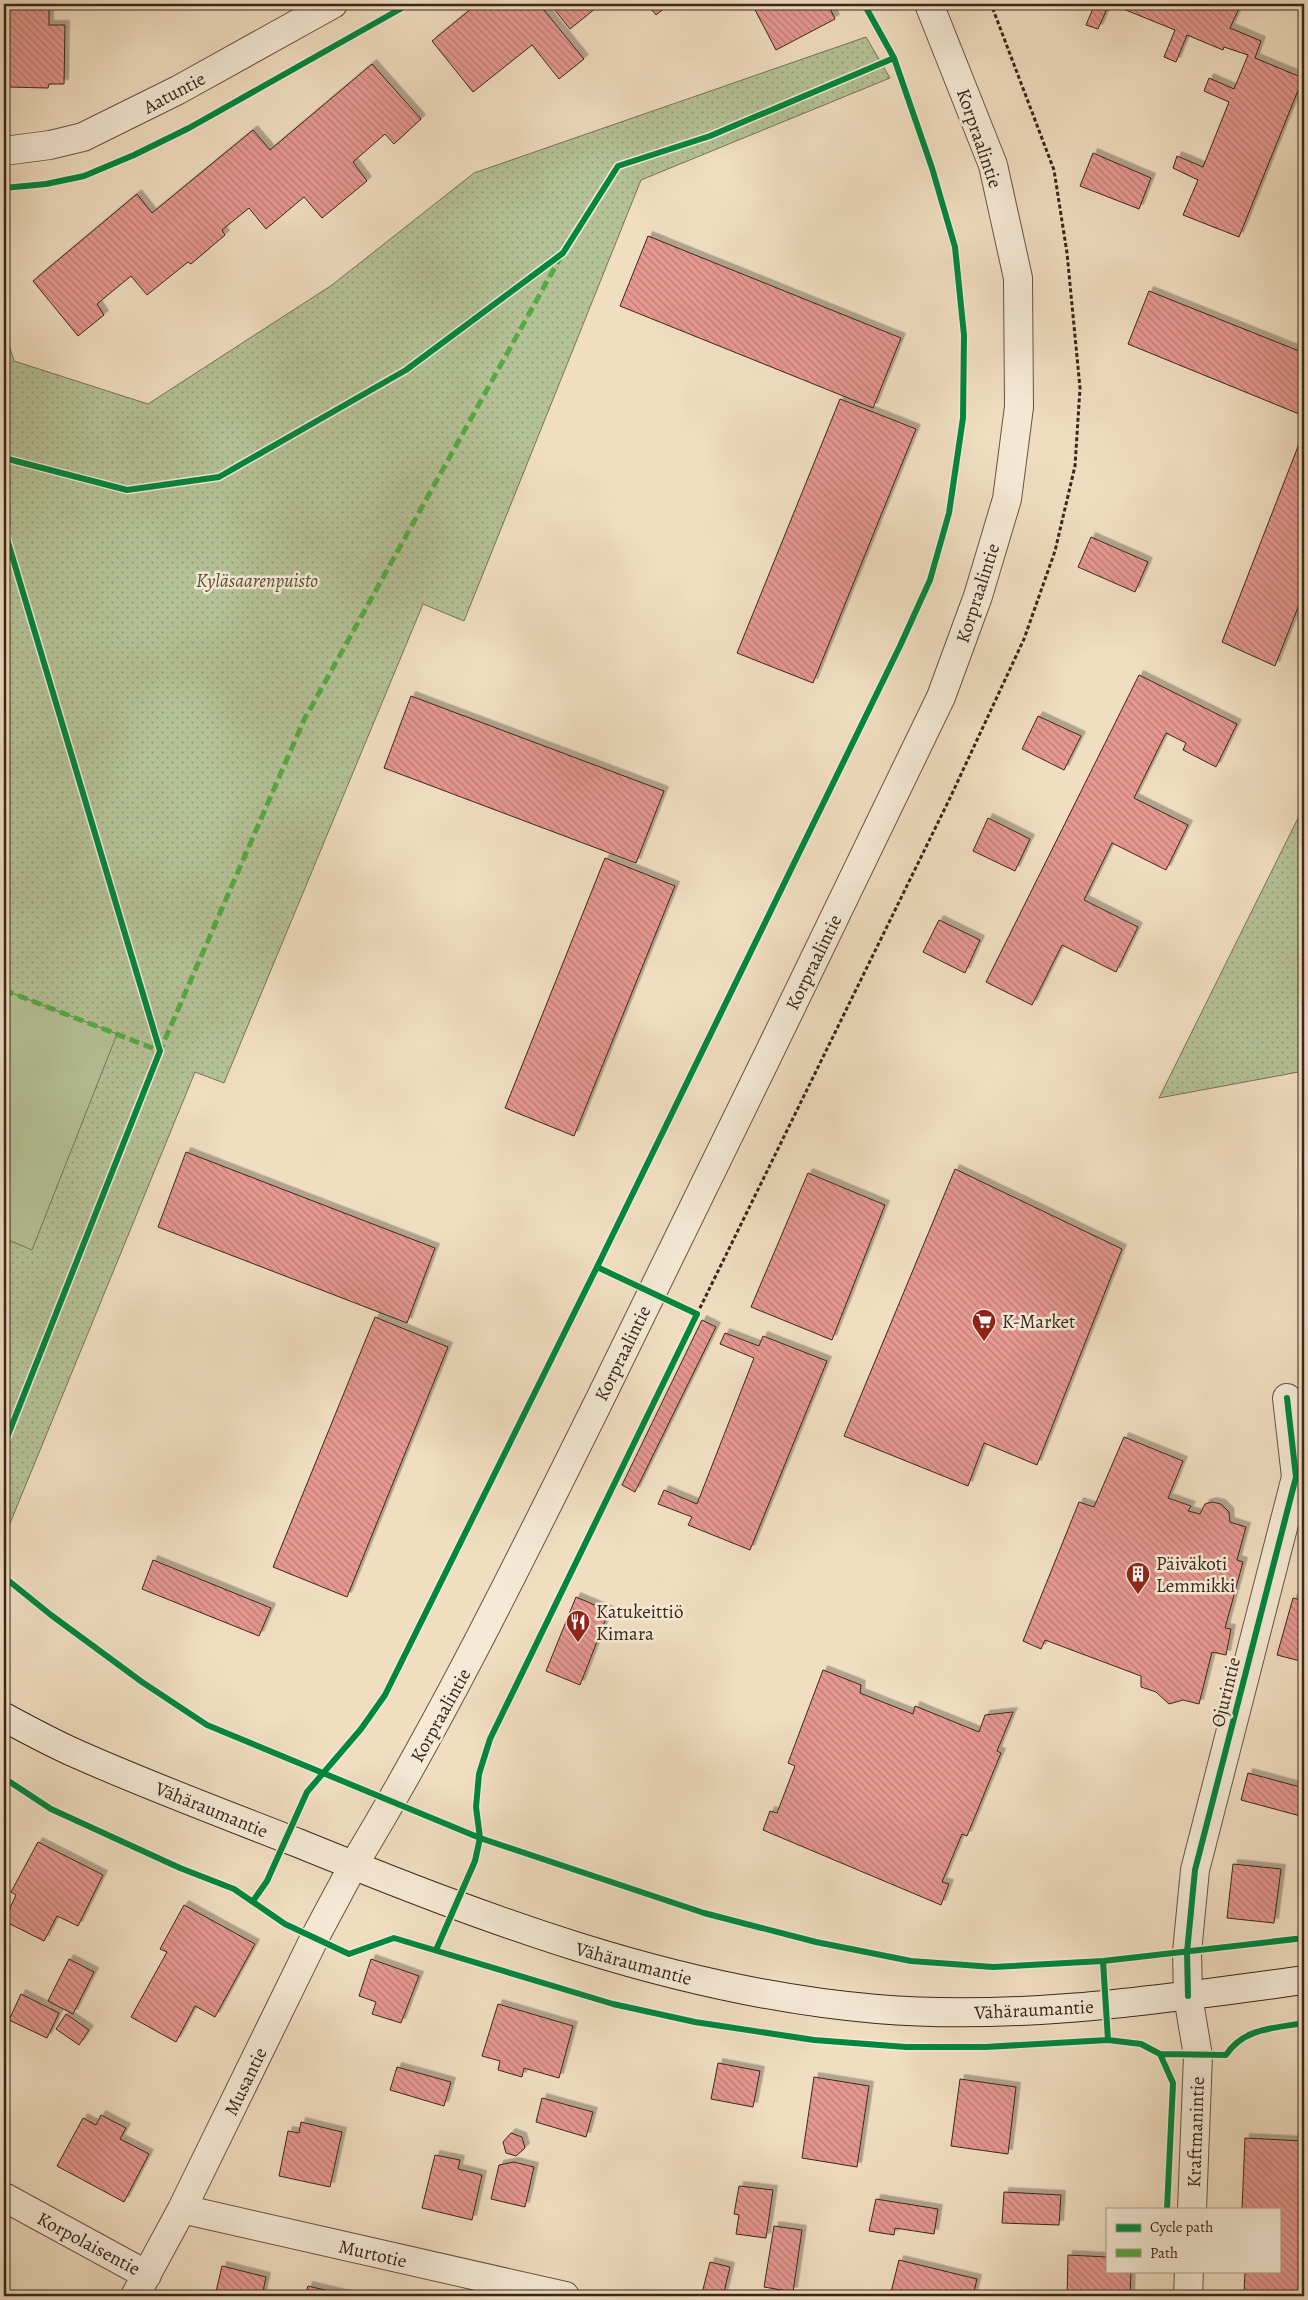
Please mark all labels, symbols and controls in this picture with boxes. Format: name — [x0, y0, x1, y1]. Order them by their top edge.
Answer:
street label: Aatuntie — [138, 66, 210, 121]
street label: Korpraalintie — [950, 85, 1008, 191]
street label: Korpraalintie — [950, 540, 1006, 647]
park label: Kyläsaarenpuisto — [196, 568, 318, 594]
street label: Korpraalintie — [780, 910, 848, 1015]
street label: Korpraalintie — [589, 1301, 657, 1406]
supermarket icon: K-Market — [971, 1308, 997, 1342]
place label: K-Market — [1002, 1309, 1075, 1335]
place label: Päiväkoti Lemmikki — [1156, 1551, 1235, 1599]
building icon: Päiväkoti Lemmikki — [1125, 1561, 1151, 1595]
place label: Katukeittiö Kimara — [596, 1599, 683, 1647]
restaurant icon: Katukeittiö Kimara — [565, 1609, 591, 1643]
street label: Ojurintie — [1205, 1654, 1247, 1730]
street label: Korpraalintie — [404, 1664, 477, 1767]
street label: Vähäraumantie — [150, 1775, 272, 1844]
street label: Vähäraumantie — [572, 1936, 695, 1992]
street label: Vähäraumantie — [973, 1994, 1094, 2026]
street label: Musantie — [218, 2043, 274, 2120]
street label: Kraftmanintie — [1181, 2076, 1211, 2188]
street label: Korpolaisentie — [32, 2206, 145, 2282]
legend — [1106, 2208, 1280, 2272]
text: Cycle path — [1150, 2217, 1213, 2237]
street label: Murtotie — [336, 2234, 409, 2274]
text: Path — [1150, 2243, 1178, 2263]

